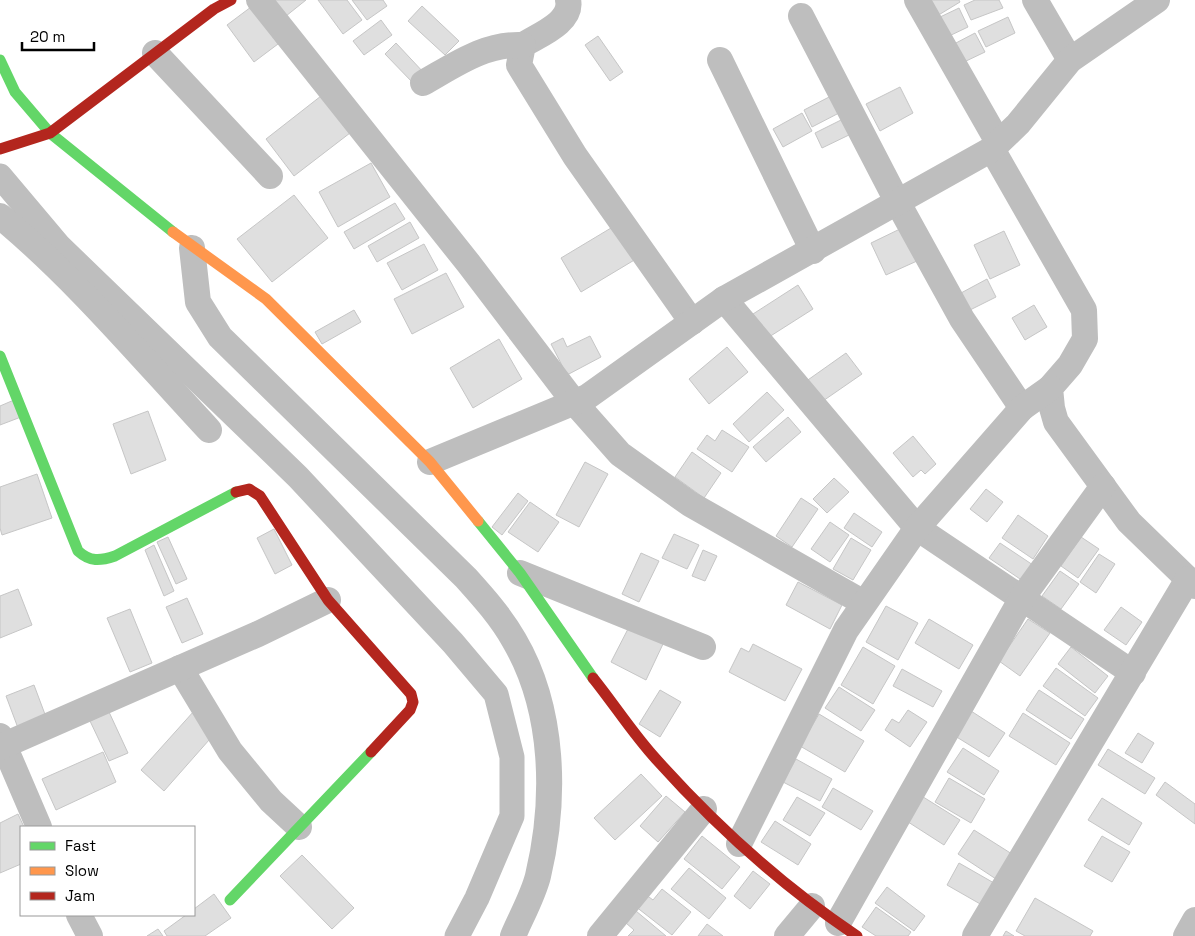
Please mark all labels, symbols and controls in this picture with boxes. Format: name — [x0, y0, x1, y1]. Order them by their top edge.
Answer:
scale bar — [22, 20, 95, 52]
text: 20 m — [30, 27, 65, 46]
legend — [20, 826, 195, 916]
text: Fast — [65, 836, 96, 855]
text: Slow — [65, 861, 99, 880]
text: Jam — [65, 886, 95, 905]

